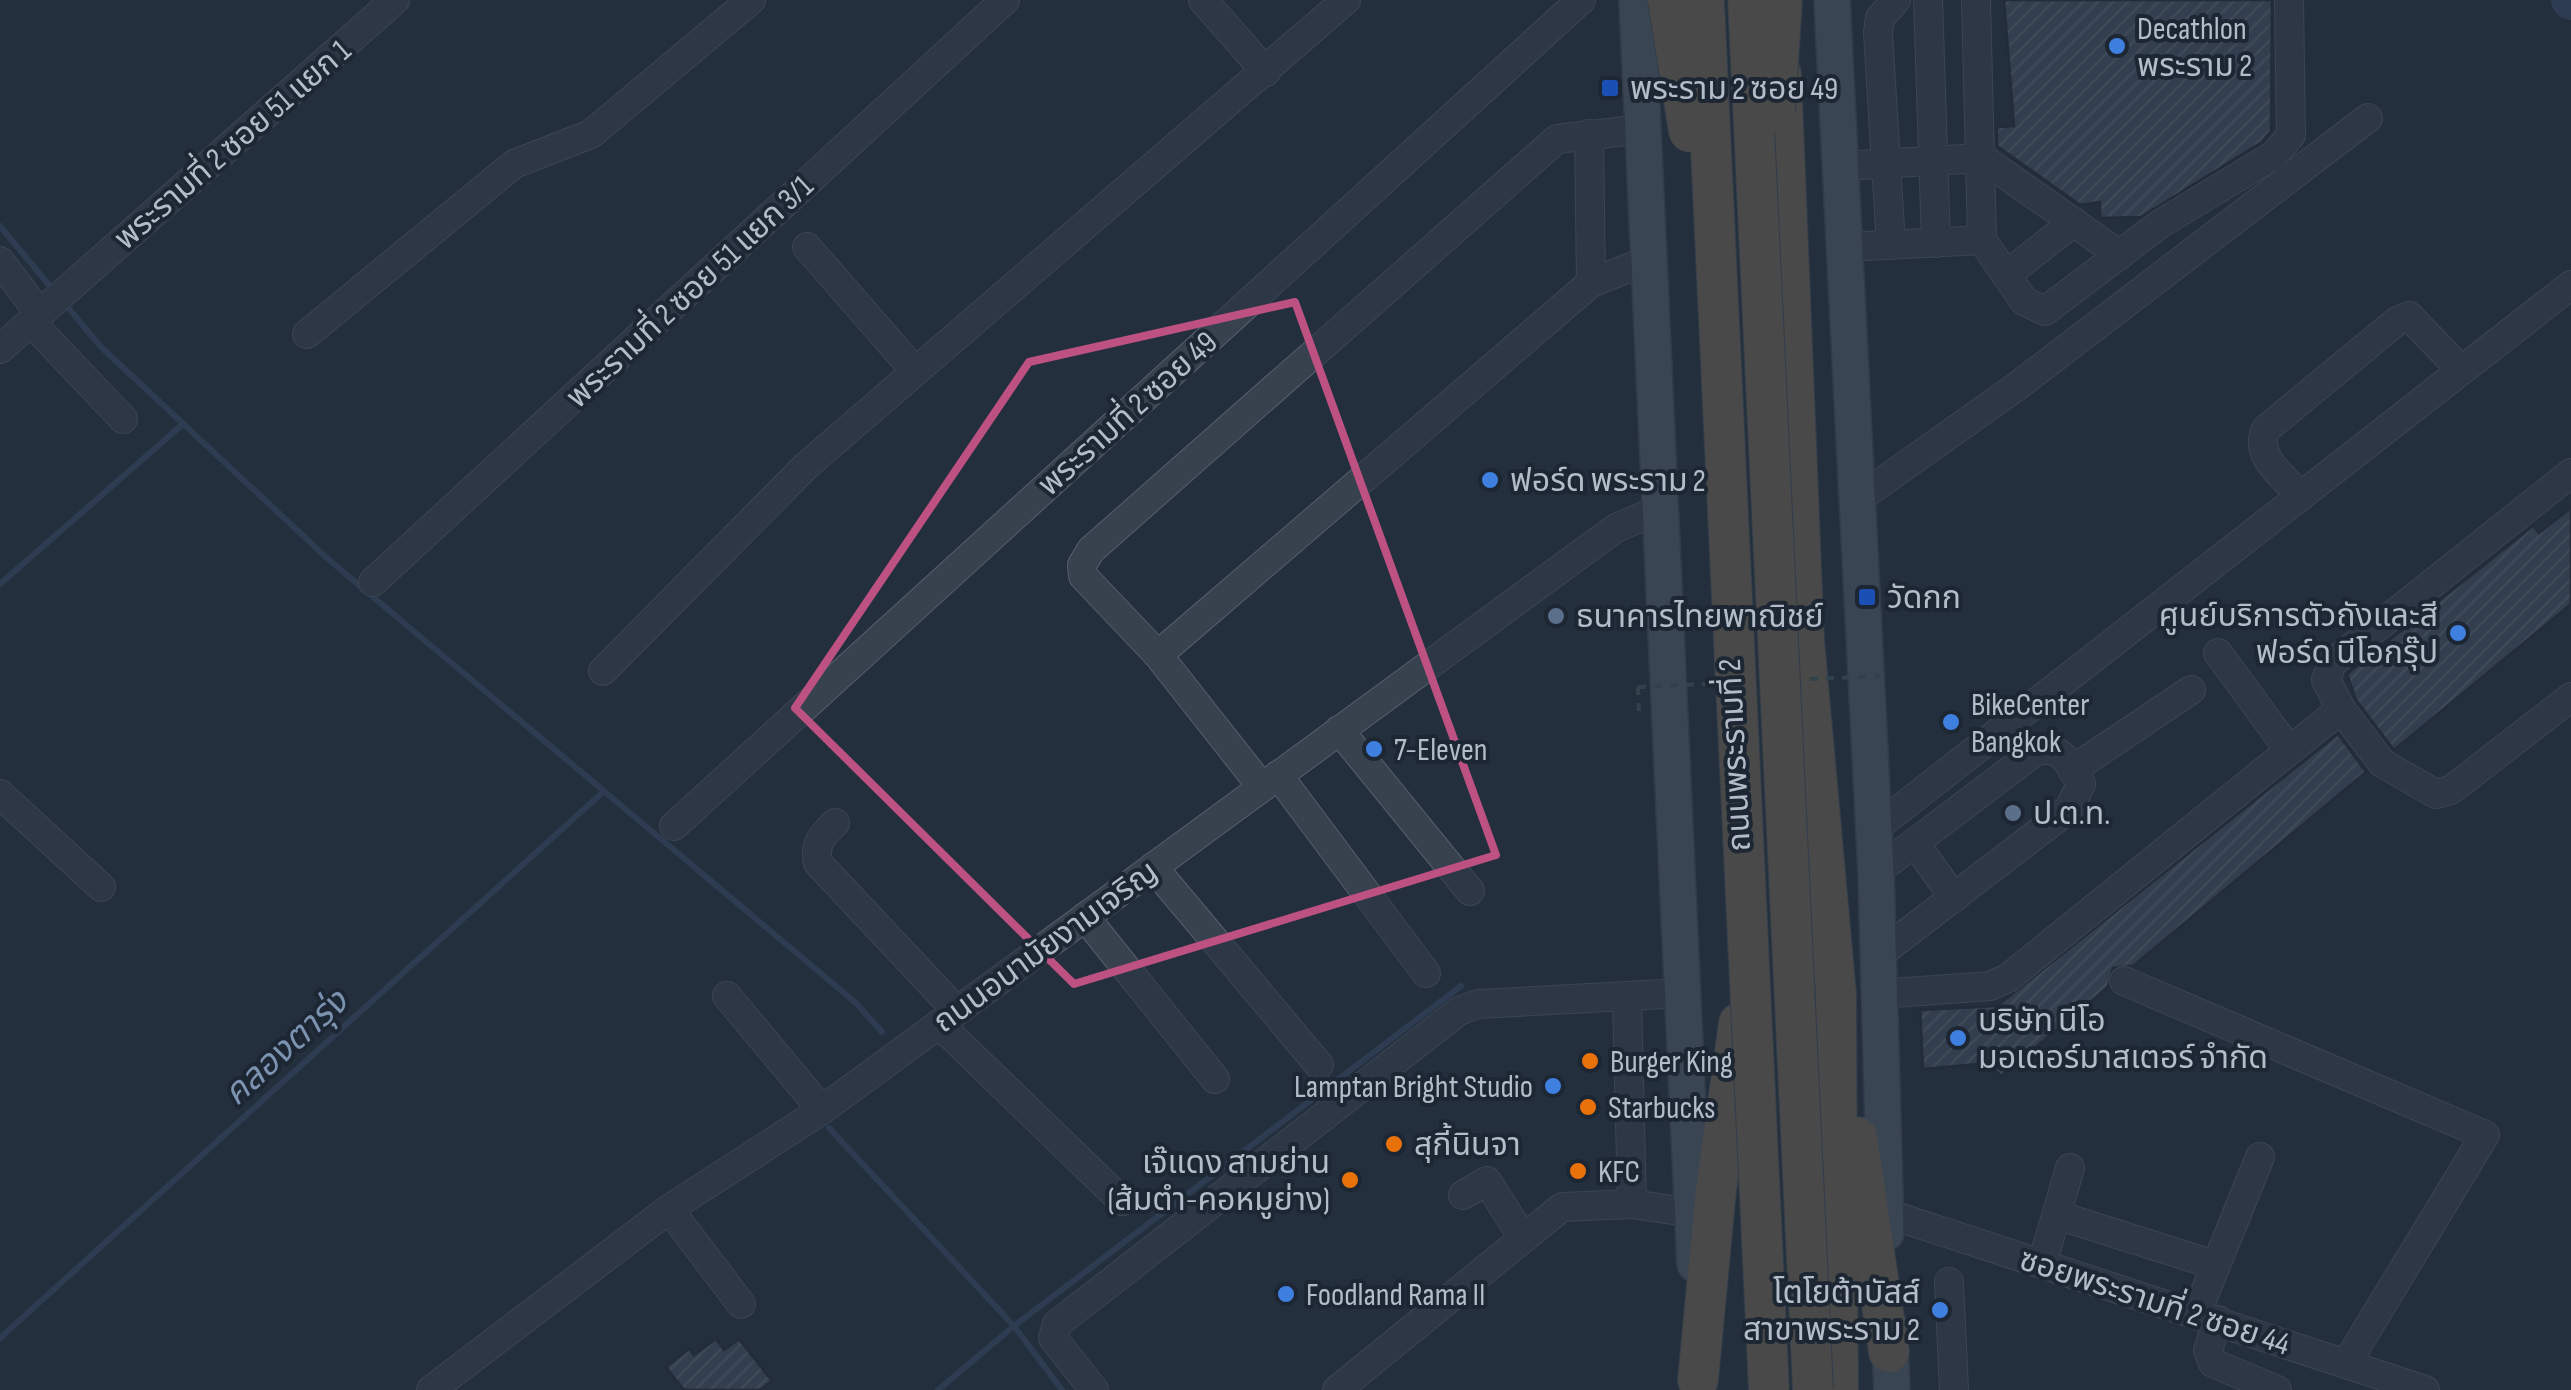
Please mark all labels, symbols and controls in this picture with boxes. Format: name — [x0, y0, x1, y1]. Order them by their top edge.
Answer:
place label: Decathlon พระราม 2 — [2137, 10, 2252, 86]
street label: พระรามที่ 2 ซอย 51 แยก 1 — [104, 29, 359, 259]
marker: Decathlon พระราม 2 — [2106, 35, 2128, 57]
place label: พระราม 2 ซอย 49 — [1630, 70, 1838, 109]
marker: พระราม 2 ซอย 49 — [1599, 77, 1621, 99]
street label: พระรามที่ 2 ซอย 51 แยก 3/1 — [556, 165, 822, 417]
street label: พระรามที่ 2 ซอย 49 — [1028, 320, 1226, 505]
place label: ฟอร์ด พระราม 2 — [1510, 462, 1706, 501]
marker: ฟอร์ด พระราม 2 — [1479, 469, 1501, 491]
place label: วัดกก — [1887, 579, 1961, 618]
marker: วัดกก — [1856, 586, 1878, 608]
place label: ศูนย์บริการตัวถังและสี ฟอร์ด นีโอกรุ๊ป — [2159, 597, 2438, 673]
place label: ธนาคารไทยพาณิชย์ — [1576, 598, 1824, 637]
marker: ธนาคารไทยพาณิชย์ — [1545, 605, 1567, 627]
marker: ศูนย์บริการตัวถังและสี ฟอร์ด นีโอกรุ๊ป — [2447, 622, 2469, 644]
street label: ถนนพระรามที่ 2 — [1707, 657, 1760, 853]
place label: BikeCenter Bangkok — [1971, 686, 2089, 762]
marker: BikeCenter Bangkok — [1940, 711, 1962, 733]
place label: 7-Eleven — [1394, 731, 1487, 770]
marker: 7-Eleven — [1363, 738, 1385, 760]
place label: ป.ต.ท. — [2033, 795, 2110, 834]
marker: ป.ต.ท. — [2002, 802, 2024, 824]
street label: ถนนอนามัยงามเจริญ — [926, 853, 1166, 1042]
water label: คลองตารุ่ง — [215, 980, 359, 1115]
place label: บริษัท นีโอ มอเตอร์มาสเตอร์ จำกัด — [1978, 1002, 2268, 1078]
marker: บริษัท นีโอ มอเตอร์มาสเตอร์ จำกัด — [1947, 1027, 1969, 1049]
place label: Burger King — [1610, 1043, 1733, 1082]
marker: Burger King — [1579, 1050, 1601, 1072]
place label: Lamptan Bright Studio — [1294, 1068, 1533, 1107]
marker: Lamptan Bright Studio — [1542, 1075, 1564, 1097]
place label: Starbucks — [1608, 1089, 1716, 1128]
marker: Starbucks — [1577, 1096, 1599, 1118]
place label: สุกี้นินจา — [1414, 1122, 1521, 1165]
marker: สุกี้นินจา — [1383, 1133, 1405, 1155]
place label: เจ๊แดง สามย่าน (ส้มตำ-คอหมูย่าง) — [1107, 1144, 1330, 1220]
place label: KFC — [1598, 1153, 1640, 1192]
marker: KFC — [1567, 1160, 1589, 1182]
marker: เจ๊แดง สามย่าน (ส้มตำ-คอหมูย่าง) — [1339, 1169, 1361, 1191]
street label: ซอยพระรามที่ 2 ซอย 44 — [2014, 1236, 2296, 1365]
place label: โตโยต้าบัสส์ สาขาพระราม 2 — [1743, 1274, 1920, 1350]
place label: Foodland Rama II — [1306, 1276, 1486, 1315]
marker: Foodland Rama II — [1275, 1283, 1297, 1305]
marker: โตโยต้าบัสส์ สาขาพระราม 2 — [1929, 1299, 1951, 1321]

